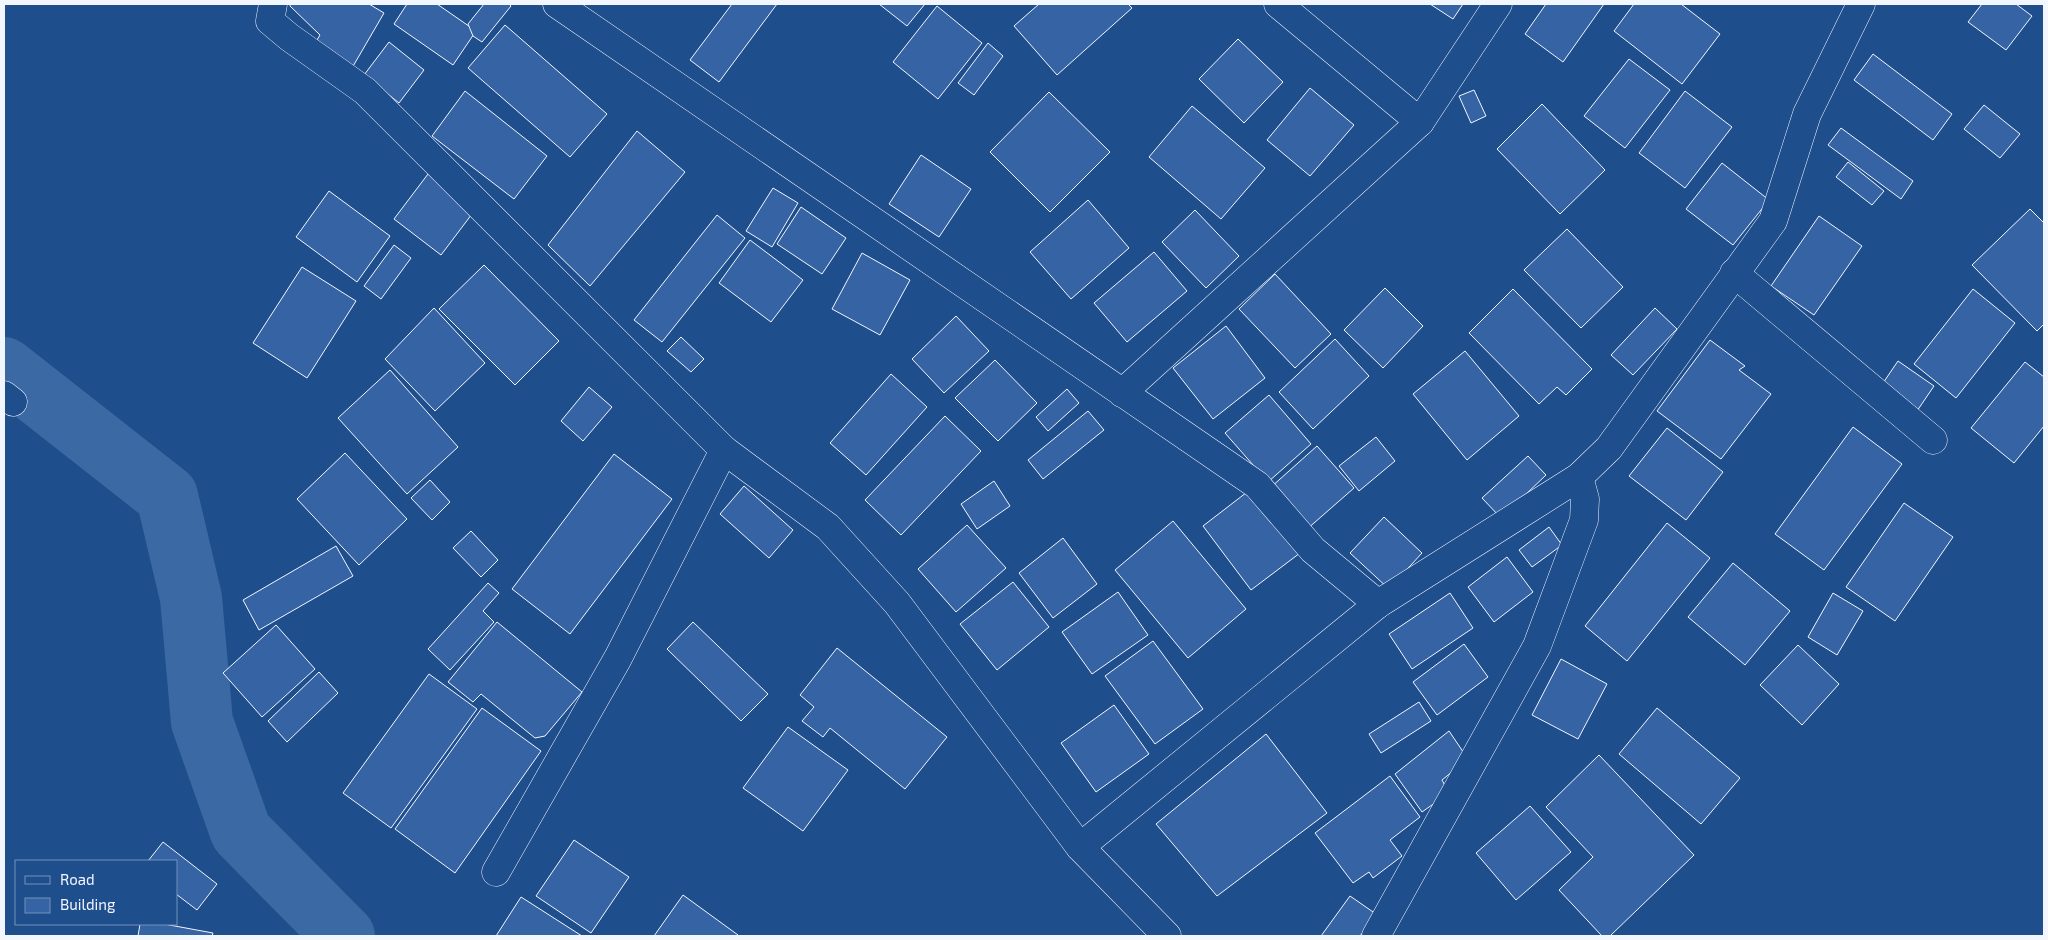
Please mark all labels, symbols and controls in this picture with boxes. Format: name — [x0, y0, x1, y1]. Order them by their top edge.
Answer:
legend — [15, 860, 178, 925]
text: Road — [60, 870, 95, 888]
text: Building — [60, 895, 116, 913]

